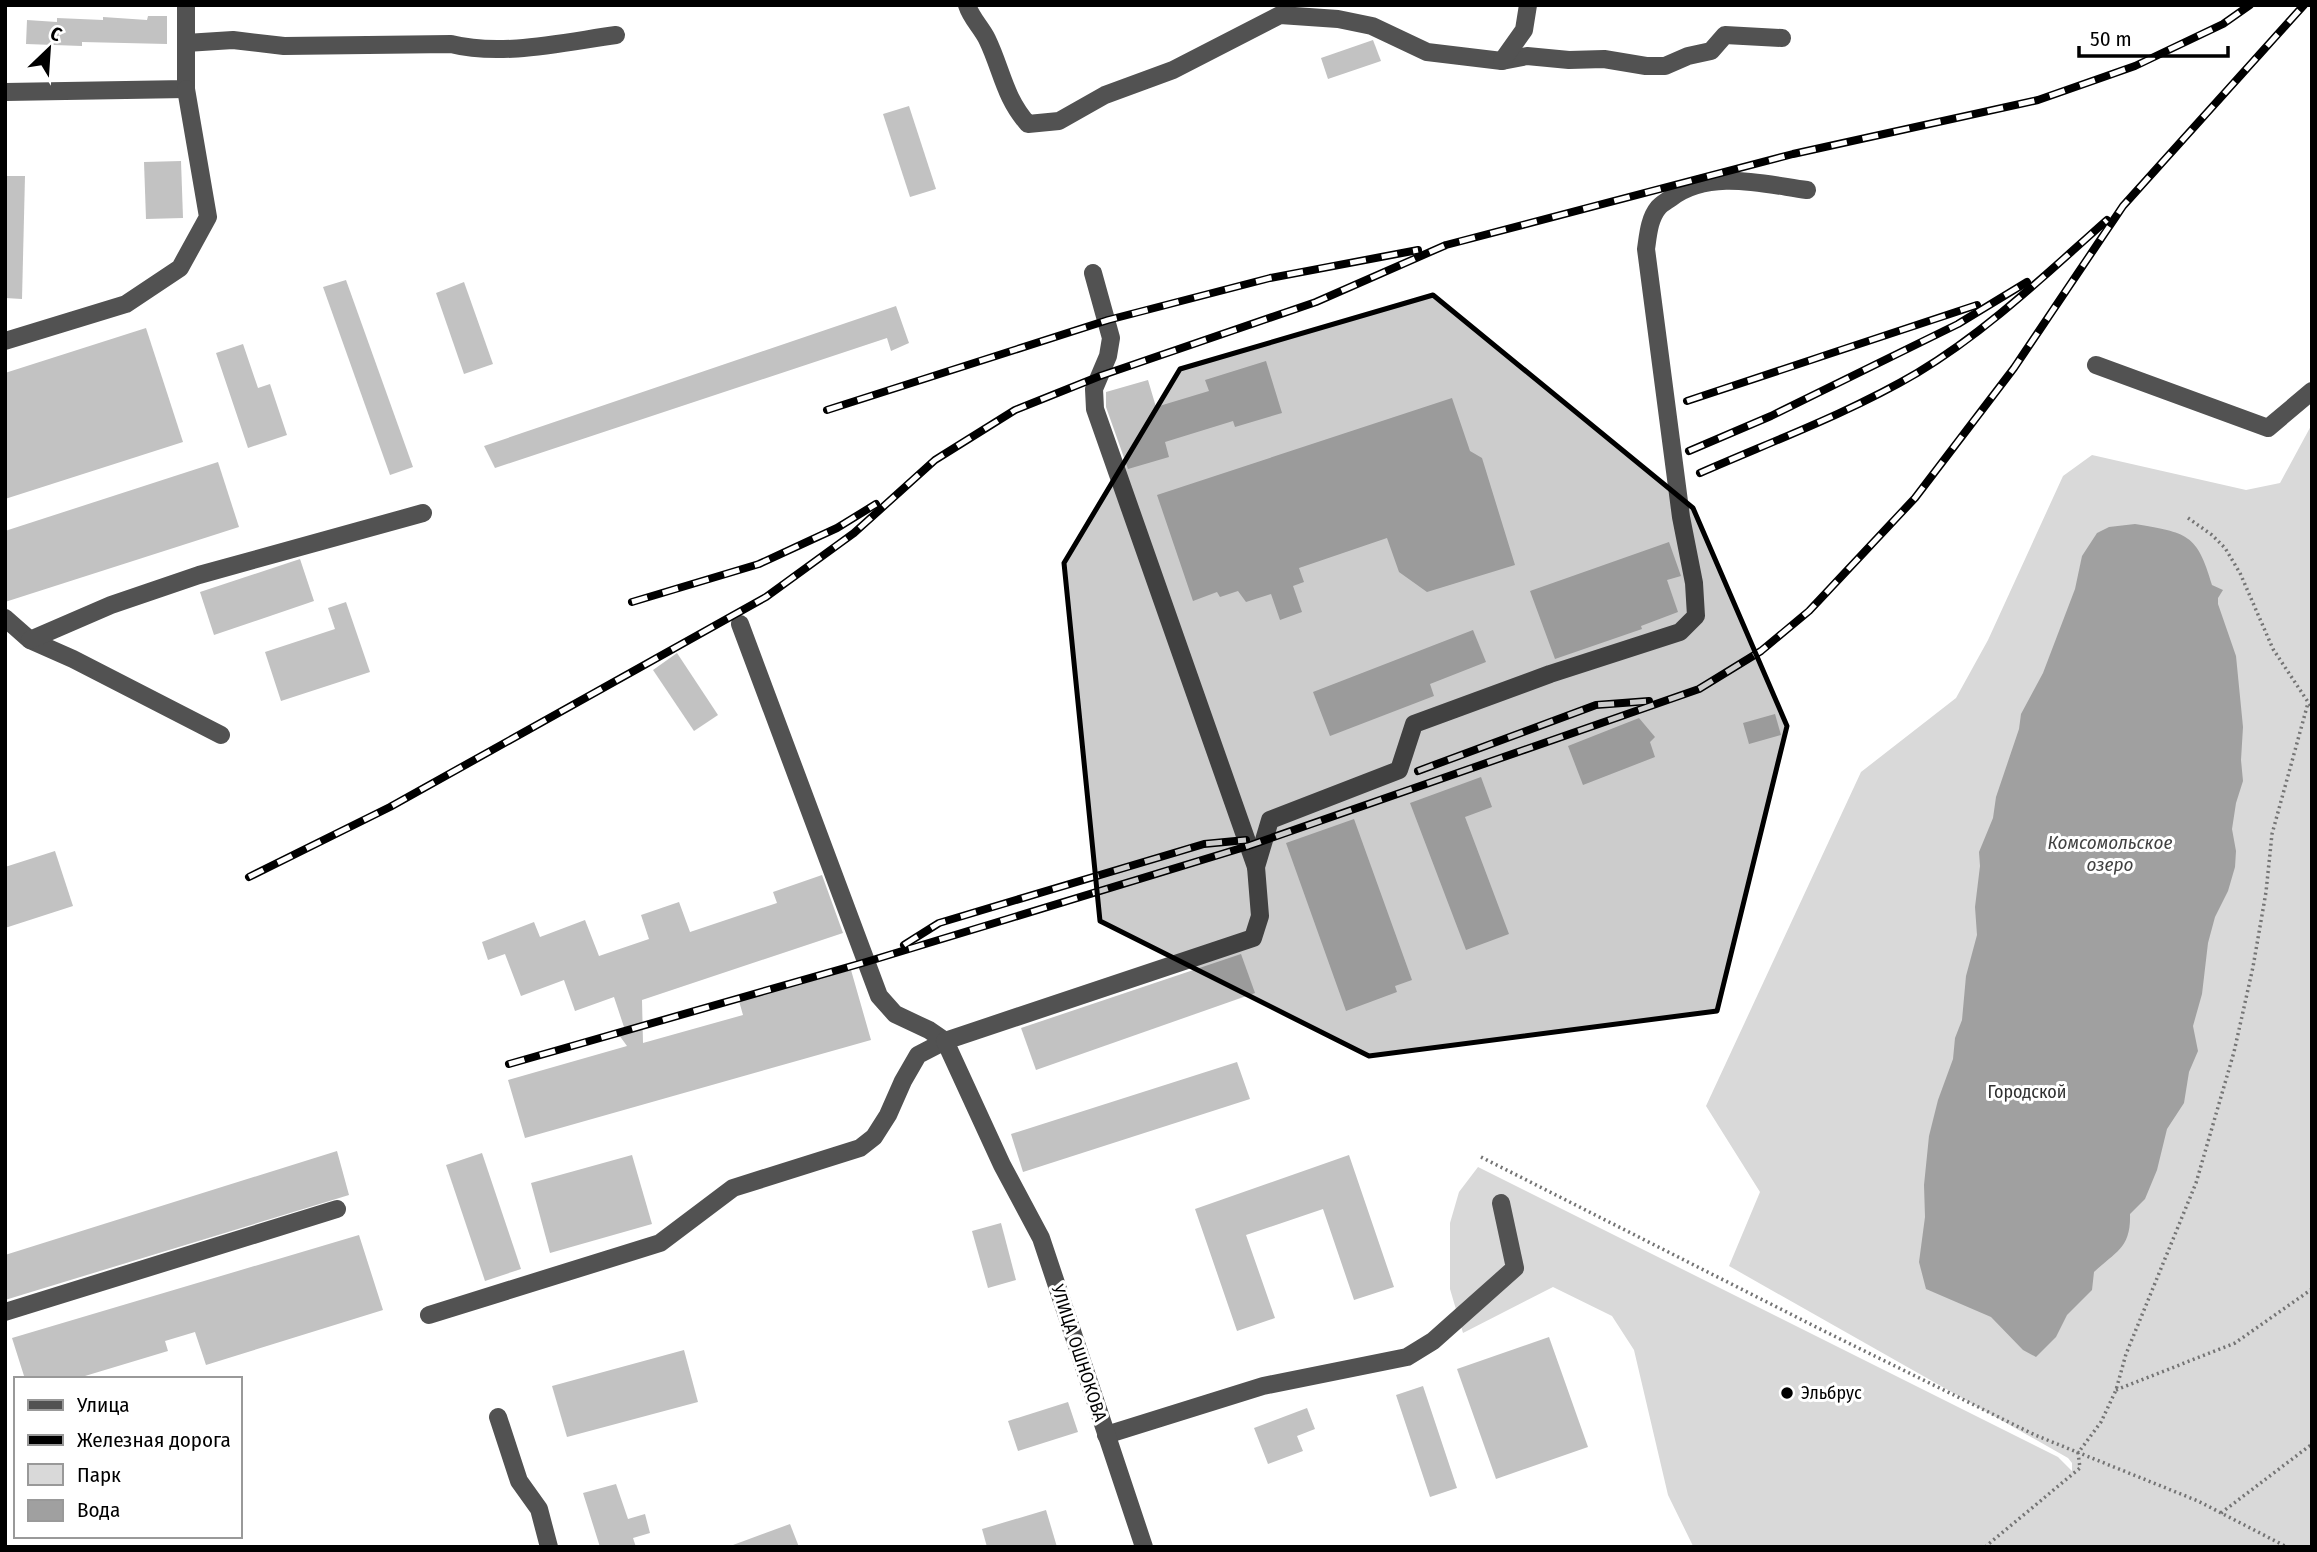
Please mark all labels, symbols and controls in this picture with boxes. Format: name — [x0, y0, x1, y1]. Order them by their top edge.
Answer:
north arrow — [14, 14, 84, 84]
scale bar — [2079, 14, 2228, 58]
text: С — [47, 22, 65, 47]
text: 50 m — [2090, 26, 2132, 52]
water label: Комсомольское озеро — [2047, 831, 2173, 876]
park label: Городской — [1988, 1081, 2066, 1103]
street label: УЛИЦА ОШНОКОВА — [1046, 1281, 1112, 1425]
legend — [14, 1377, 242, 1538]
place label: Эльбрус — [1801, 1382, 1862, 1404]
marker: Эльбрус — [1779, 1385, 1795, 1401]
text: Улица — [76, 1392, 130, 1418]
text: Железная дорога — [77, 1427, 231, 1453]
text: Парк — [77, 1462, 121, 1488]
text: Вода — [77, 1497, 120, 1523]

